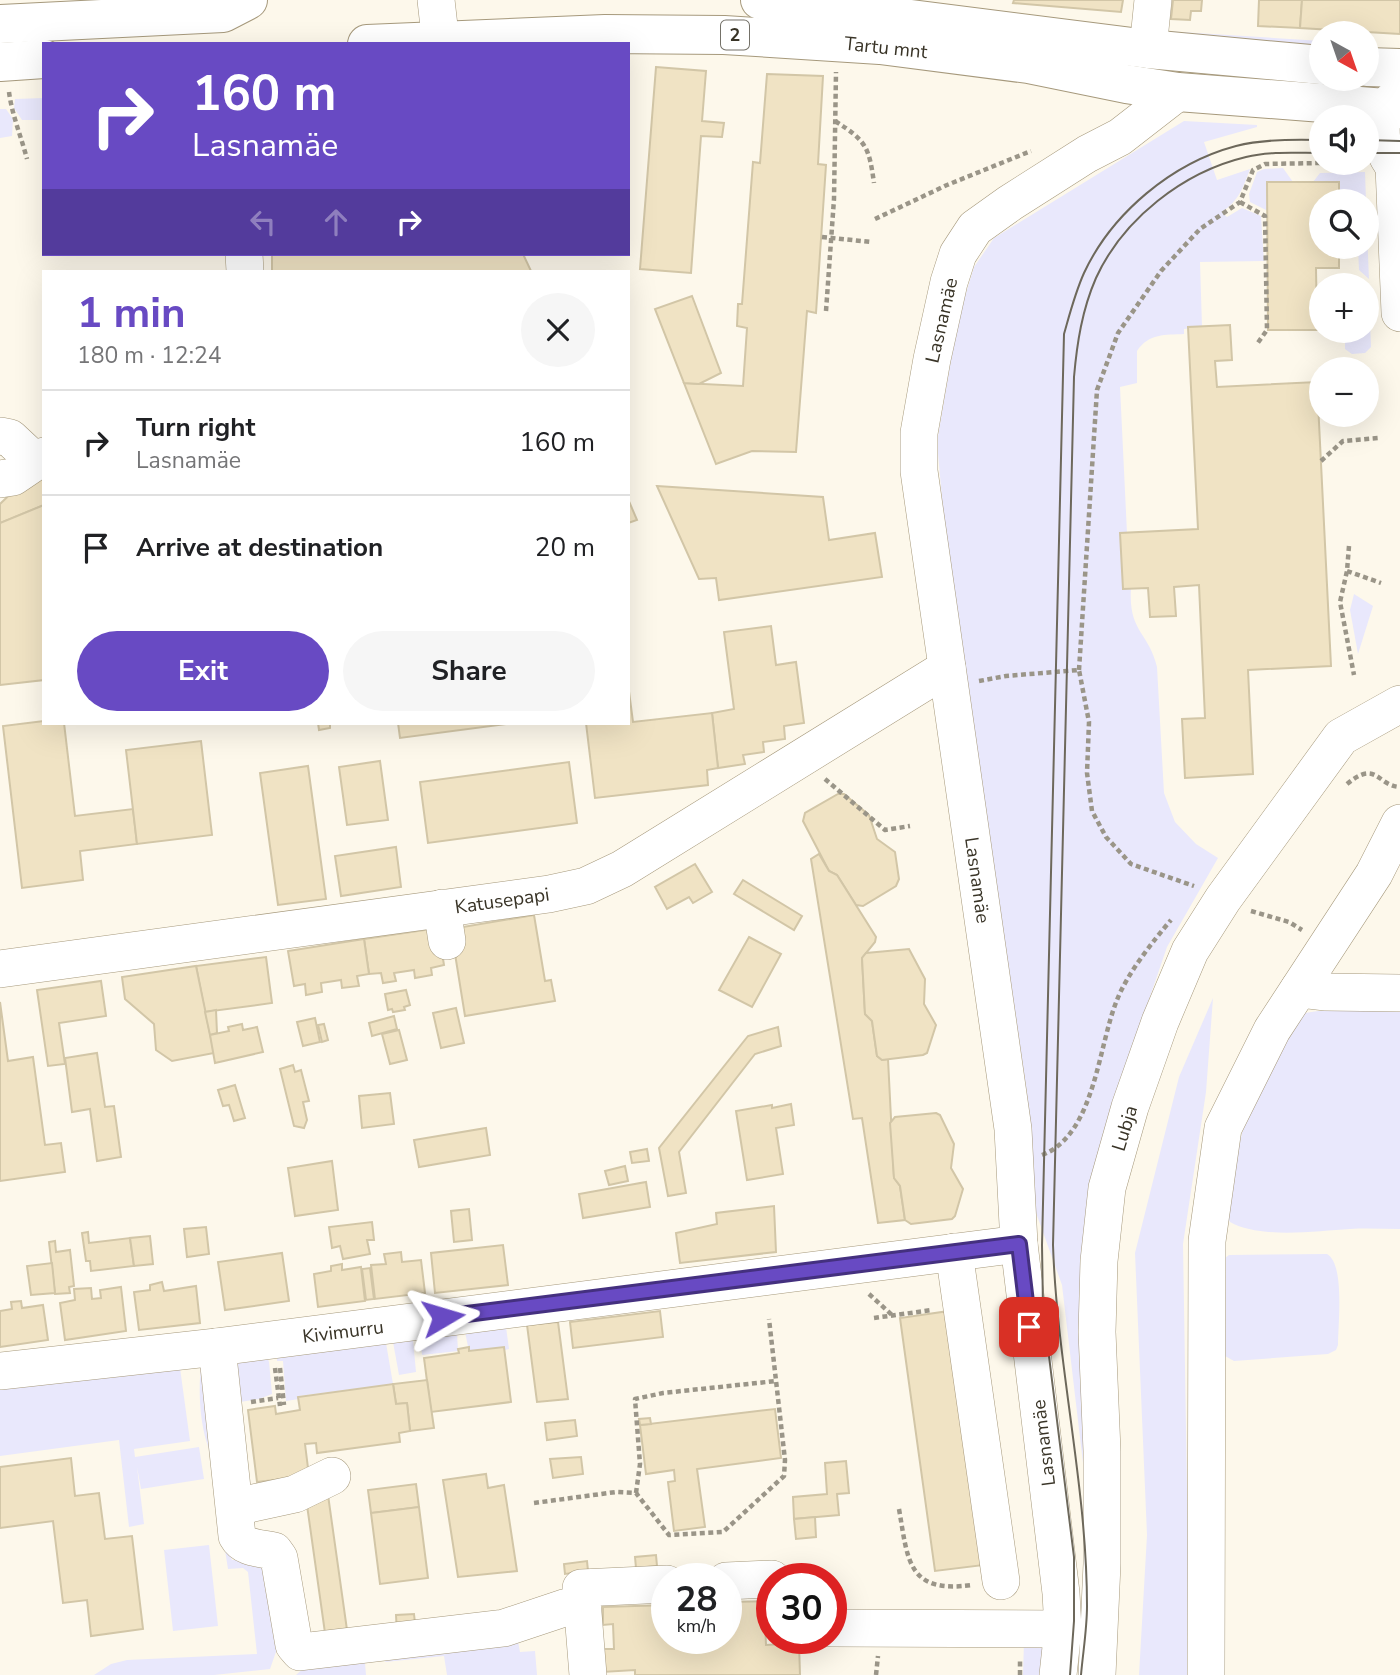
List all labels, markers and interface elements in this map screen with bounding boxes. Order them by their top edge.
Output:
road number: 2 [721,20,749,50]
north arrow [1309,21,1379,91]
map controls [1309,21,1379,427]
street label: Tartu mnt [843,31,929,65]
text: 160 m [192,60,336,127]
icon: right [77,70,168,161]
button: sound [1309,105,1379,175]
text: Lasnamäe [192,124,338,167]
button: search [1309,189,1379,259]
icon: left [244,203,282,241]
icon: ahead [317,203,355,241]
icon: right [390,203,428,241]
button: + [1309,273,1379,343]
street label: Lasnamäe [920,275,964,365]
text: 1 min [77,285,186,342]
button: close [521,293,595,367]
text: 180 m · 12:24 [77,340,222,371]
button: − [1309,357,1379,427]
text: Turn right [136,410,255,445]
icon: right [77,424,115,462]
text: 160 m [519,425,595,460]
text: Lasnamäe [136,445,241,476]
icon: arrive [77,529,115,567]
text: Arrive at destination [136,530,383,565]
text: 20 m [535,530,595,565]
button: Exit [77,631,329,711]
button: Share [343,631,595,711]
street label: Lasnamäe [958,835,996,925]
street label: Katusepapi [453,881,551,920]
street label: Lubja [1106,1102,1144,1154]
position arrow [406,1280,480,1354]
pin [999,1297,1059,1357]
icon: arrive [1010,1308,1048,1346]
street label: Kivimurru [301,1314,385,1350]
street label: Lasnamäe [1026,1398,1062,1488]
speed limit sign: 30 [756,1563,847,1654]
text: 28 [675,1576,718,1623]
text: km/h [677,1614,716,1638]

